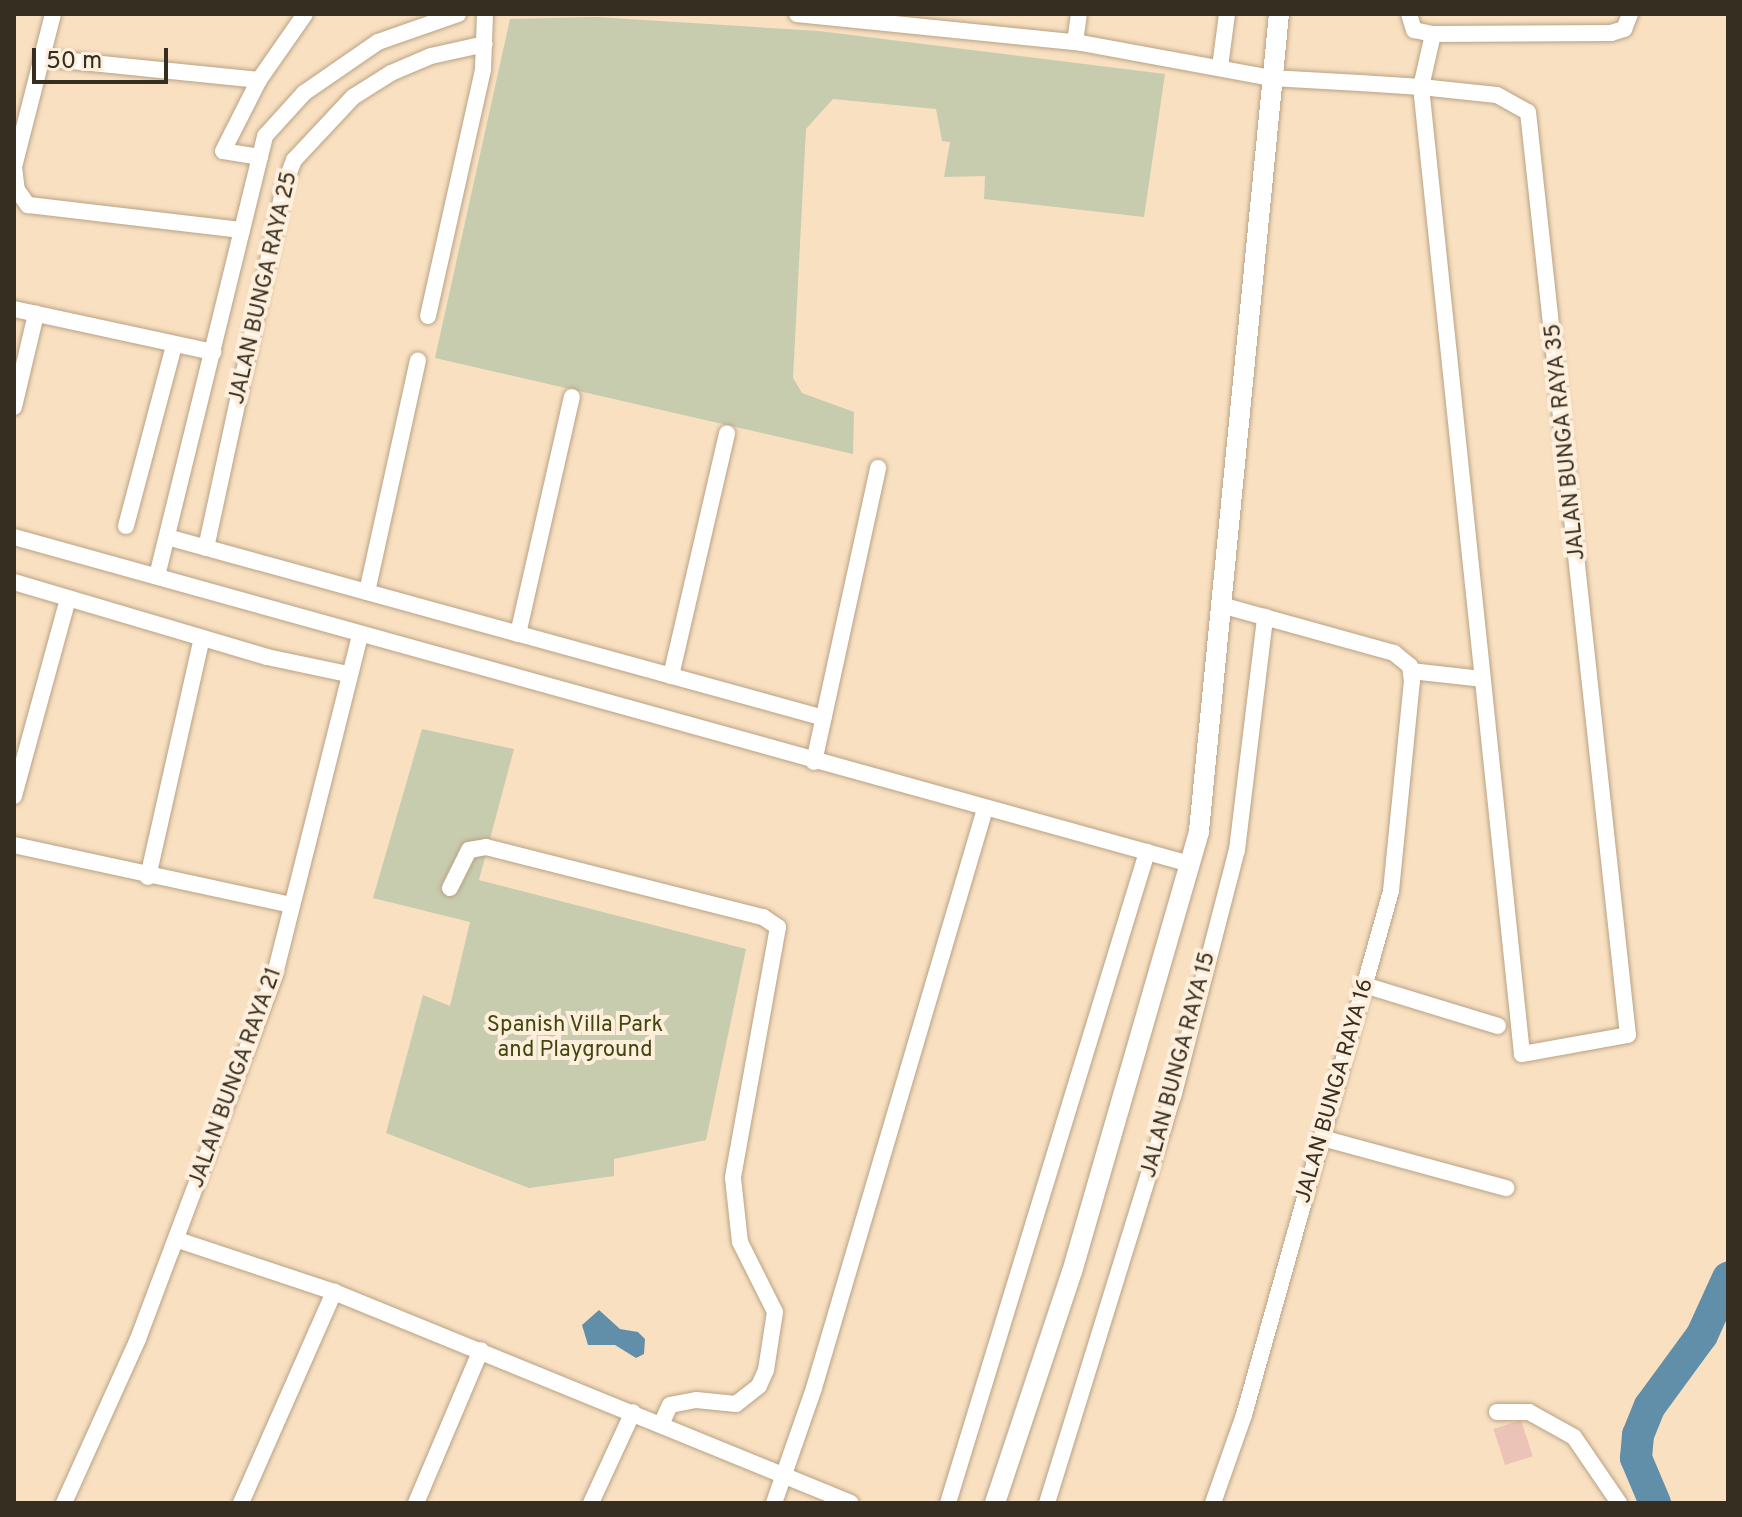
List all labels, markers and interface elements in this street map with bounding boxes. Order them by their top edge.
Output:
scale bar [36,32,172,82]
text: 50 m [46,47,102,77]
street label: JALAN BUNGA RAYA 25 [224,168,304,408]
street label: JALAN BUNGA RAYA 35 [1540,321,1592,563]
street label: JALAN BUNGA RAYA 15 [1136,948,1222,1182]
street label: JALAN BUNGA RAYA 21 [184,963,288,1193]
street label: JALAN BUNGA RAYA 16 [1290,975,1380,1207]
park label: Spanish Villa Park and Playground [486,1012,664,1064]

